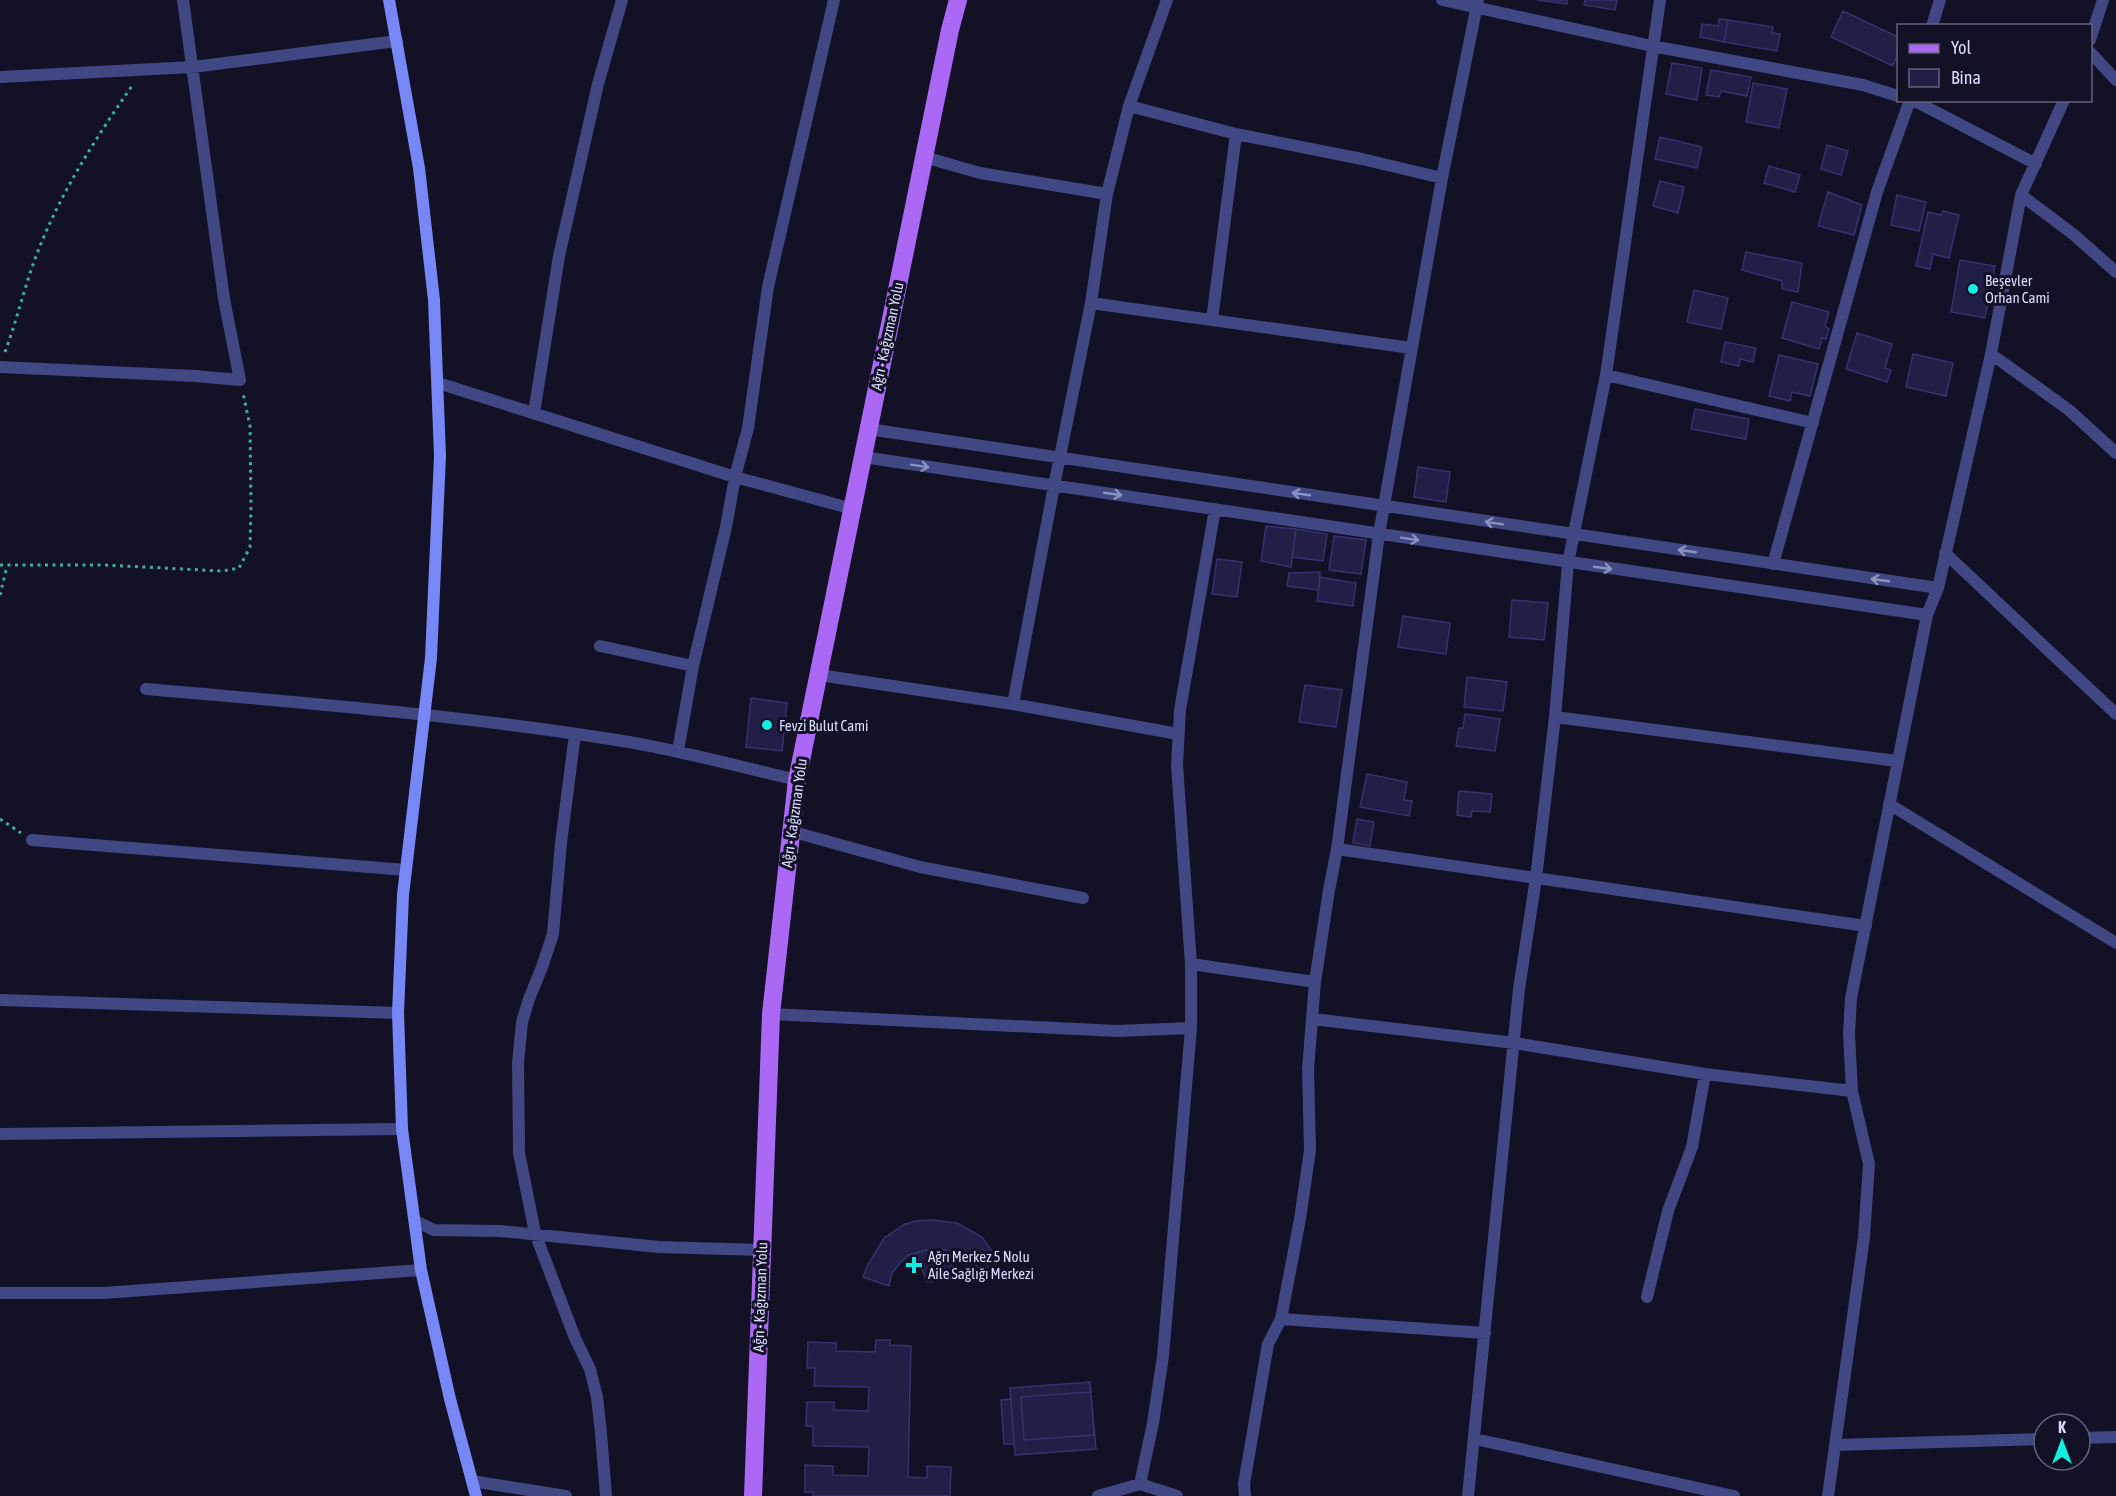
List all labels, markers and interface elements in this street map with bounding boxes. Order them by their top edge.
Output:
legend [1897,24,2092,102]
text: Yol [1951,37,1971,58]
text: Bina [1951,67,1981,88]
place label: Beşevler Orhan Cami [1985,272,2050,306]
street label: Ağrı - Kağızman Yolu [867,280,907,392]
marker: Beşevler Orhan Cami [1966,282,1980,296]
one-way arrow [910,460,930,471]
one-way arrow [1292,488,1312,499]
one-way arrow [1103,489,1123,500]
one-way arrow [1485,517,1505,528]
one-way arrow [1400,533,1419,544]
one-way arrow [1678,546,1697,557]
one-way arrow [1592,563,1612,574]
one-way arrow [1871,574,1890,585]
place label: Fevzi Bulut Cami [779,717,868,734]
marker: Fevzi Bulut Cami [760,718,774,732]
street label: Ağrı - Kağızman Yolu [778,757,810,869]
street label: Ağrı - Kağızman Yolu [750,1242,770,1352]
place label: Ağrı Merkez 5 Nolu Aile Sağlığı Merkezi [928,1248,1034,1282]
marker: Ağrı Merkez 5 Nolu Aile Sağlığı Merkezi [905,1256,923,1274]
north arrow [2032,1412,2092,1472]
text: K [2058,1418,2066,1436]

